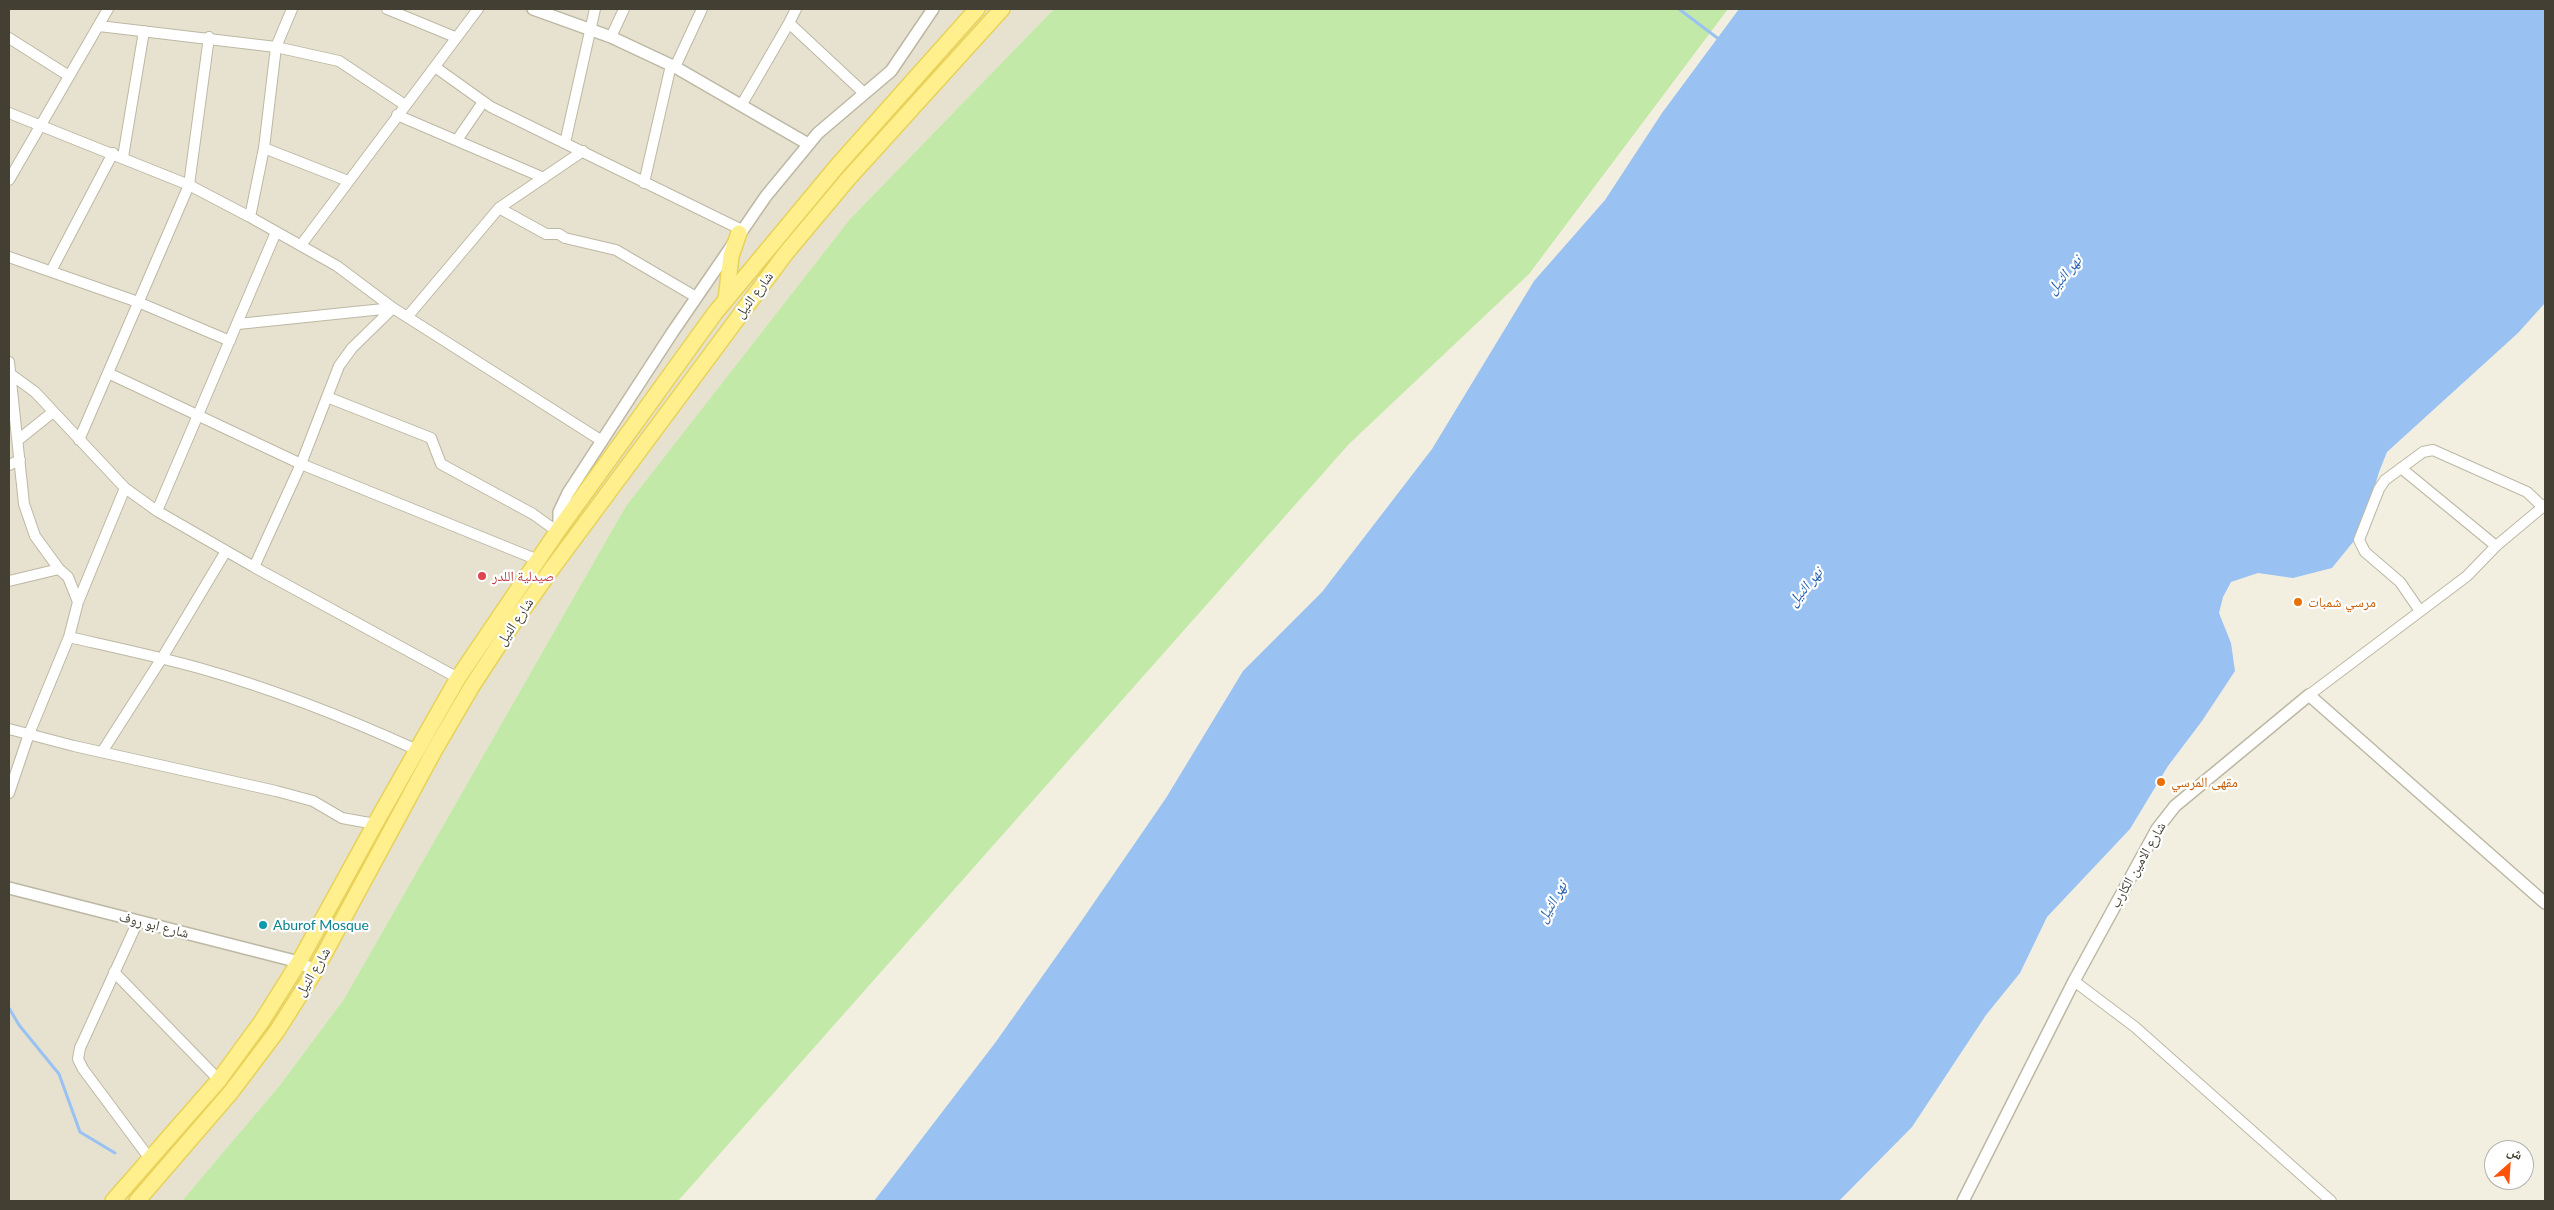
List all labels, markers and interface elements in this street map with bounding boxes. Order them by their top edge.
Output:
water label: نهر النيل [2043,252,2085,298]
street label: شارع النيل [731,268,777,322]
water label: نهر النيل [1784,564,1826,610]
place label: صيدلية اللدر [492,568,554,584]
marker: صيدلية اللدر [476,570,488,582]
place label: مرسي شمبات [2308,594,2376,610]
street label: شارع النيل [493,595,537,649]
marker: مرسي شمبات [2292,596,2304,608]
place label: مقهى المرسي [2171,774,2238,790]
marker: مقهى المرسي [2155,776,2167,788]
street label: شارع الامين الكارب [2107,819,2169,911]
water label: نهر النيل [1533,878,1571,926]
street label: شارع ابو روف [117,908,191,942]
place label: Aburof Mosque [273,917,369,933]
marker: Aburof Mosque [257,919,269,931]
street label: شارع النيل [292,945,334,999]
north arrow [2484,1140,2534,1190]
text: ش [2505,1141,2526,1163]

